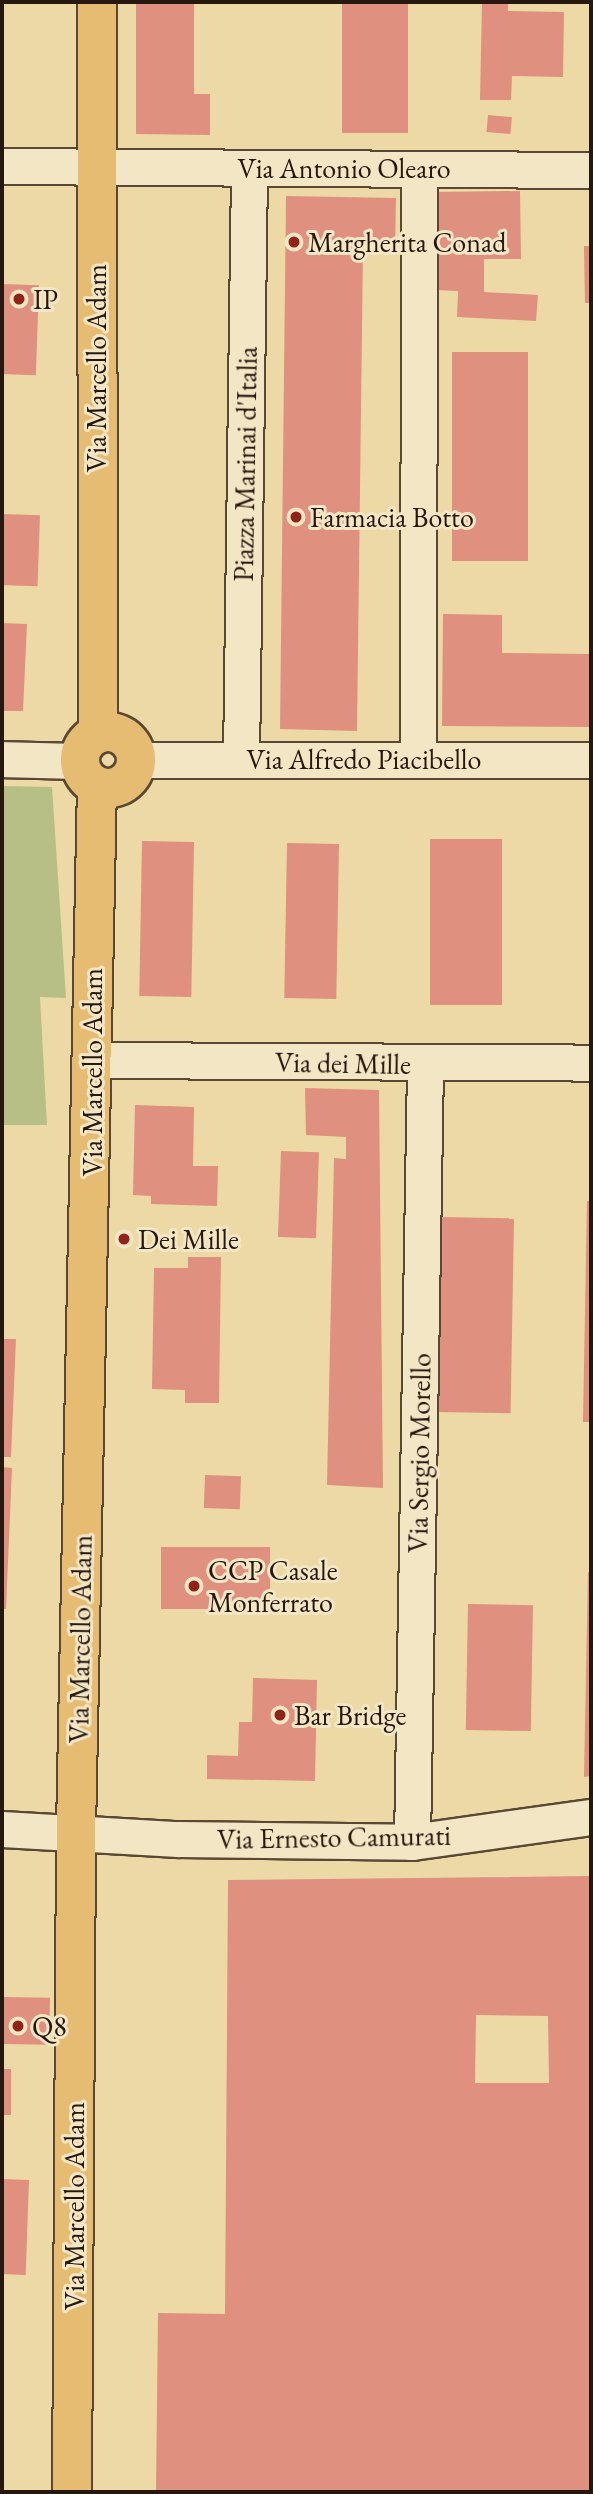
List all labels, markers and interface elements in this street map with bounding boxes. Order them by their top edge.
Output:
street label: Via Antonio Olearo [237,151,451,185]
place label: Margherita Conad [308,225,506,259]
marker: Margherita Conad [286,234,302,250]
street label: Via Marcello Adam [79,264,113,472]
place label: IP [33,282,58,316]
marker: IP [11,291,27,307]
street label: Piazza Marinai d'Italia [226,346,264,582]
place label: Farmacia Botto [310,500,474,534]
marker: Farmacia Botto [288,509,304,525]
street label: Via Alfredo Piacibello [247,742,481,776]
street label: Via Marcello Adam [75,968,109,1176]
street label: Via dei Mille [275,1045,411,1081]
place label: Dei Mille [138,1222,239,1256]
marker: Dei Mille [116,1231,132,1247]
street label: Via Sergio Morello [400,1353,438,1553]
street label: Via Marcello Adam [61,1535,99,1743]
place label: CCP Casale Monferrato [208,1553,338,1619]
marker: CCP Casale Monferrato [186,1578,202,1594]
place label: Bar Bridge [294,1698,406,1732]
marker: Bar Bridge [272,1707,288,1723]
street label: Via Ernesto Camurati [217,1818,451,1856]
place label: Q8 [32,2009,67,2043]
marker: Q8 [10,2018,26,2034]
street label: Via Marcello Adam [57,2102,91,2310]

